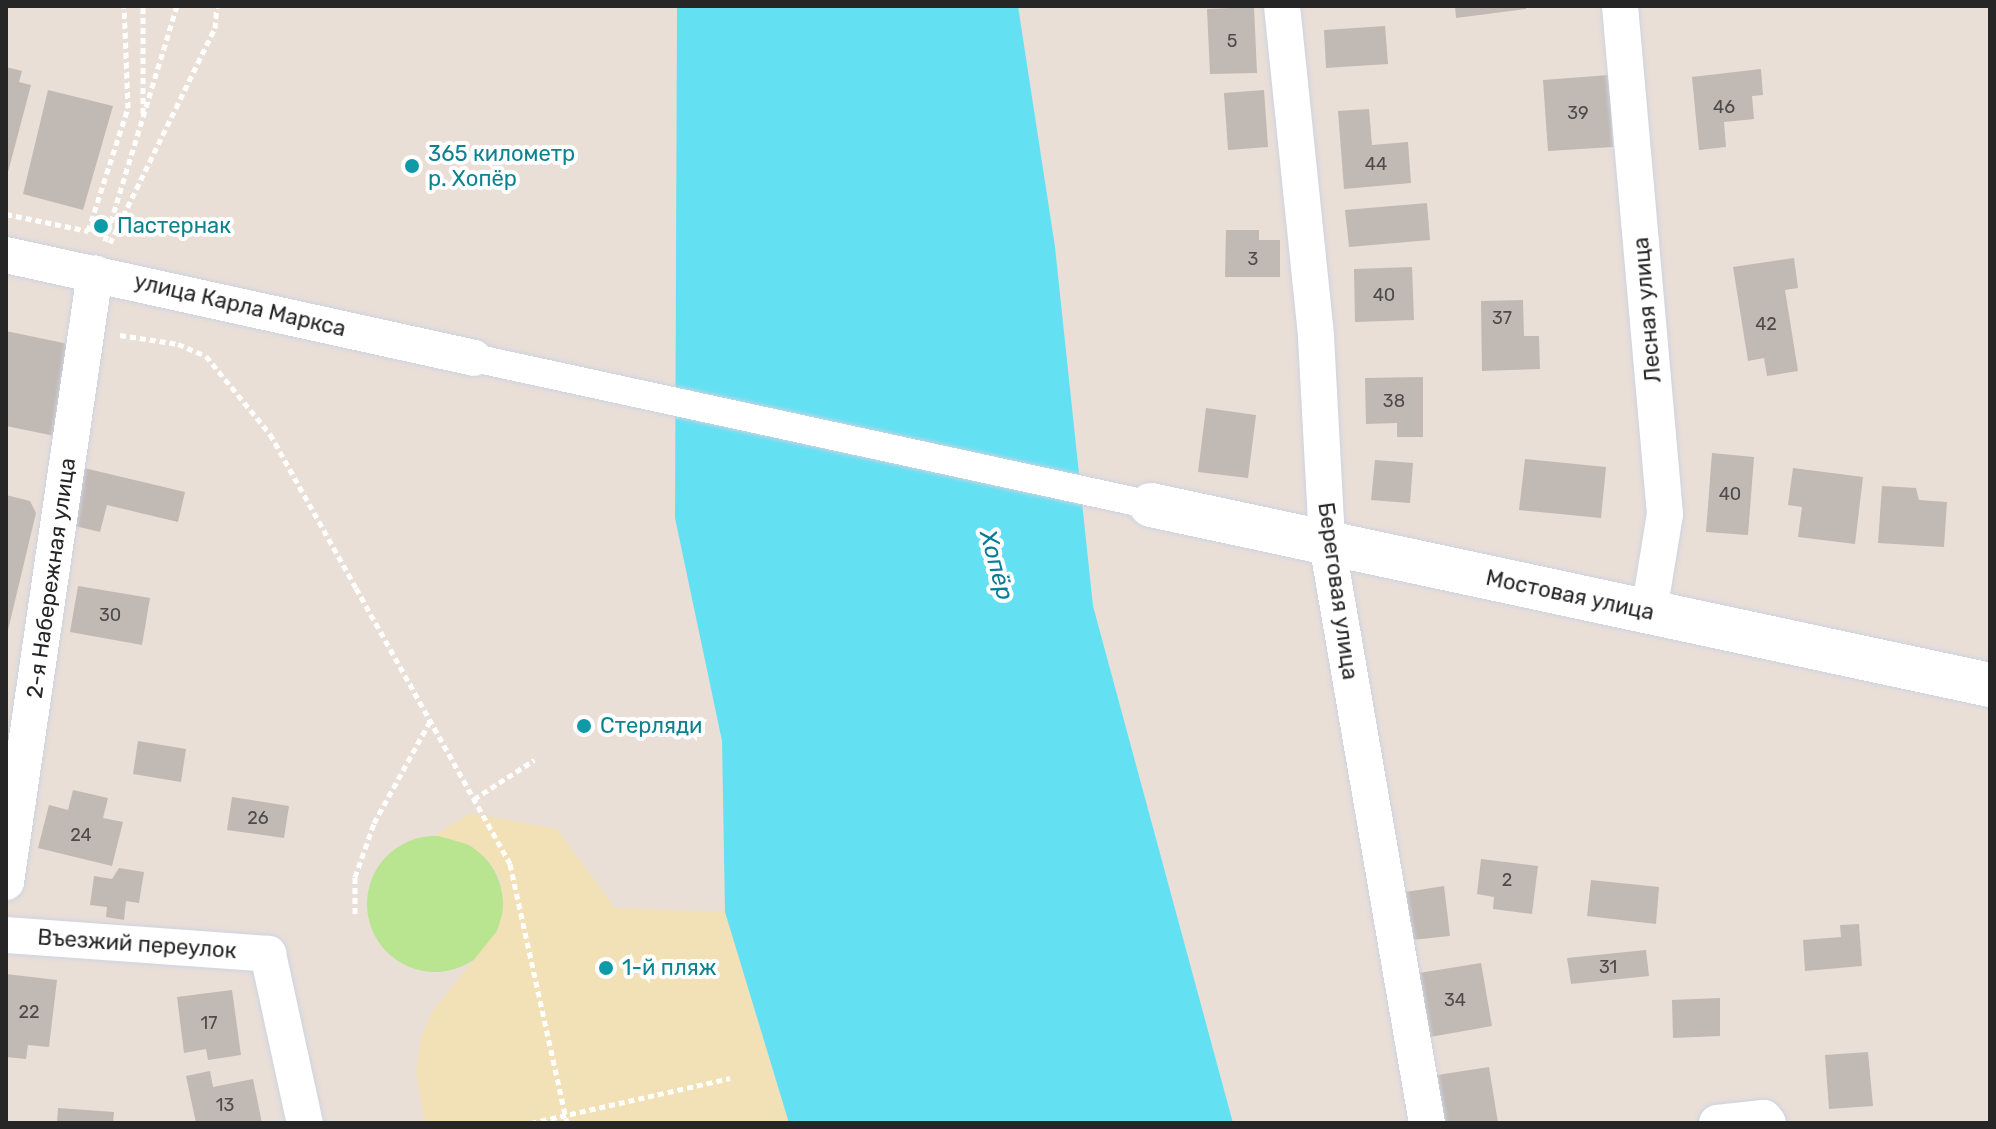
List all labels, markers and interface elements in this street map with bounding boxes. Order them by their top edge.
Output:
house number: 5 [1227,30,1237,52]
house number: 46 [1713,96,1735,118]
house number: 39 [1567,102,1589,124]
place label: 365 километр р. Хопёр [428,140,575,192]
house number: 44 [1365,153,1387,175]
marker: 365 километр р. Хопёр [403,157,421,175]
place label: Пастернак [117,213,231,239]
marker: Пастернак [92,217,110,235]
street label: Лесная улица [1627,236,1667,384]
house number: 3 [1248,248,1258,270]
street label: улица Карла Маркса [132,268,348,342]
house number: 40 [1373,284,1395,306]
house number: 37 [1492,307,1512,329]
house number: 42 [1755,313,1777,335]
house number: 38 [1383,390,1405,412]
street label: 2-я Набережная улица [21,456,81,700]
house number: 40 [1719,483,1741,505]
street label: Береговая улица [1312,501,1364,681]
water label: Хопёр [973,527,1019,603]
street label: Мостовая улица [1483,564,1657,626]
house number: 30 [99,604,121,626]
place label: Стерляди [600,713,703,739]
marker: Стерляди [575,717,593,735]
house number: 26 [247,807,269,829]
house number: 24 [70,824,92,846]
house number: 2 [1502,869,1512,891]
street label: Въезжий переулок [37,924,237,964]
place label: 1-й пляж [622,955,716,981]
house number: 31 [1599,956,1617,978]
marker: 1-й пляж [597,959,615,977]
house number: 34 [1444,989,1466,1011]
house number: 22 [18,1001,40,1023]
house number: 17 [201,1012,217,1034]
house number: 13 [216,1094,234,1116]

